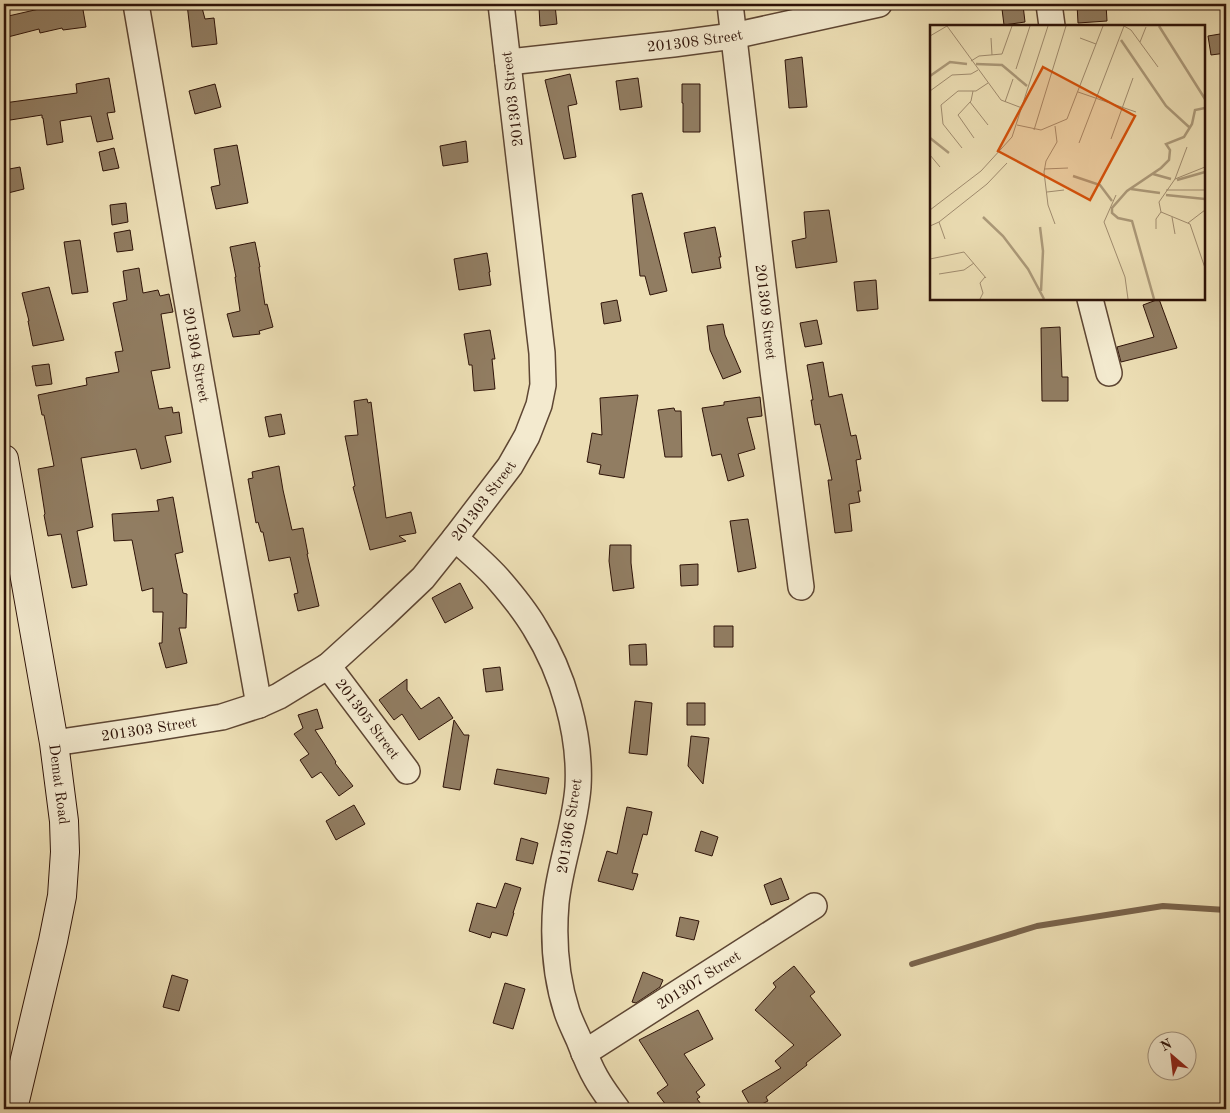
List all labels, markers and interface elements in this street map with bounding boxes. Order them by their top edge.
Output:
inset map [930,25,1205,300]
street label: 201308 Street [646,28,744,56]
street label: 201303 Street [500,50,527,147]
street label: 201309 Street [752,263,778,361]
street label: 201304 Street [179,306,211,404]
street label: 201303 Street [450,459,520,544]
street label: 201305 Street [332,677,401,763]
street label: 201303 Street [100,715,198,745]
street label: Demat Road [45,743,70,826]
street label: 201306 Street [556,778,585,875]
street label: 201307 Street [655,949,744,1013]
north arrow [1148,1030,1198,1080]
text: N [1158,1037,1175,1054]

